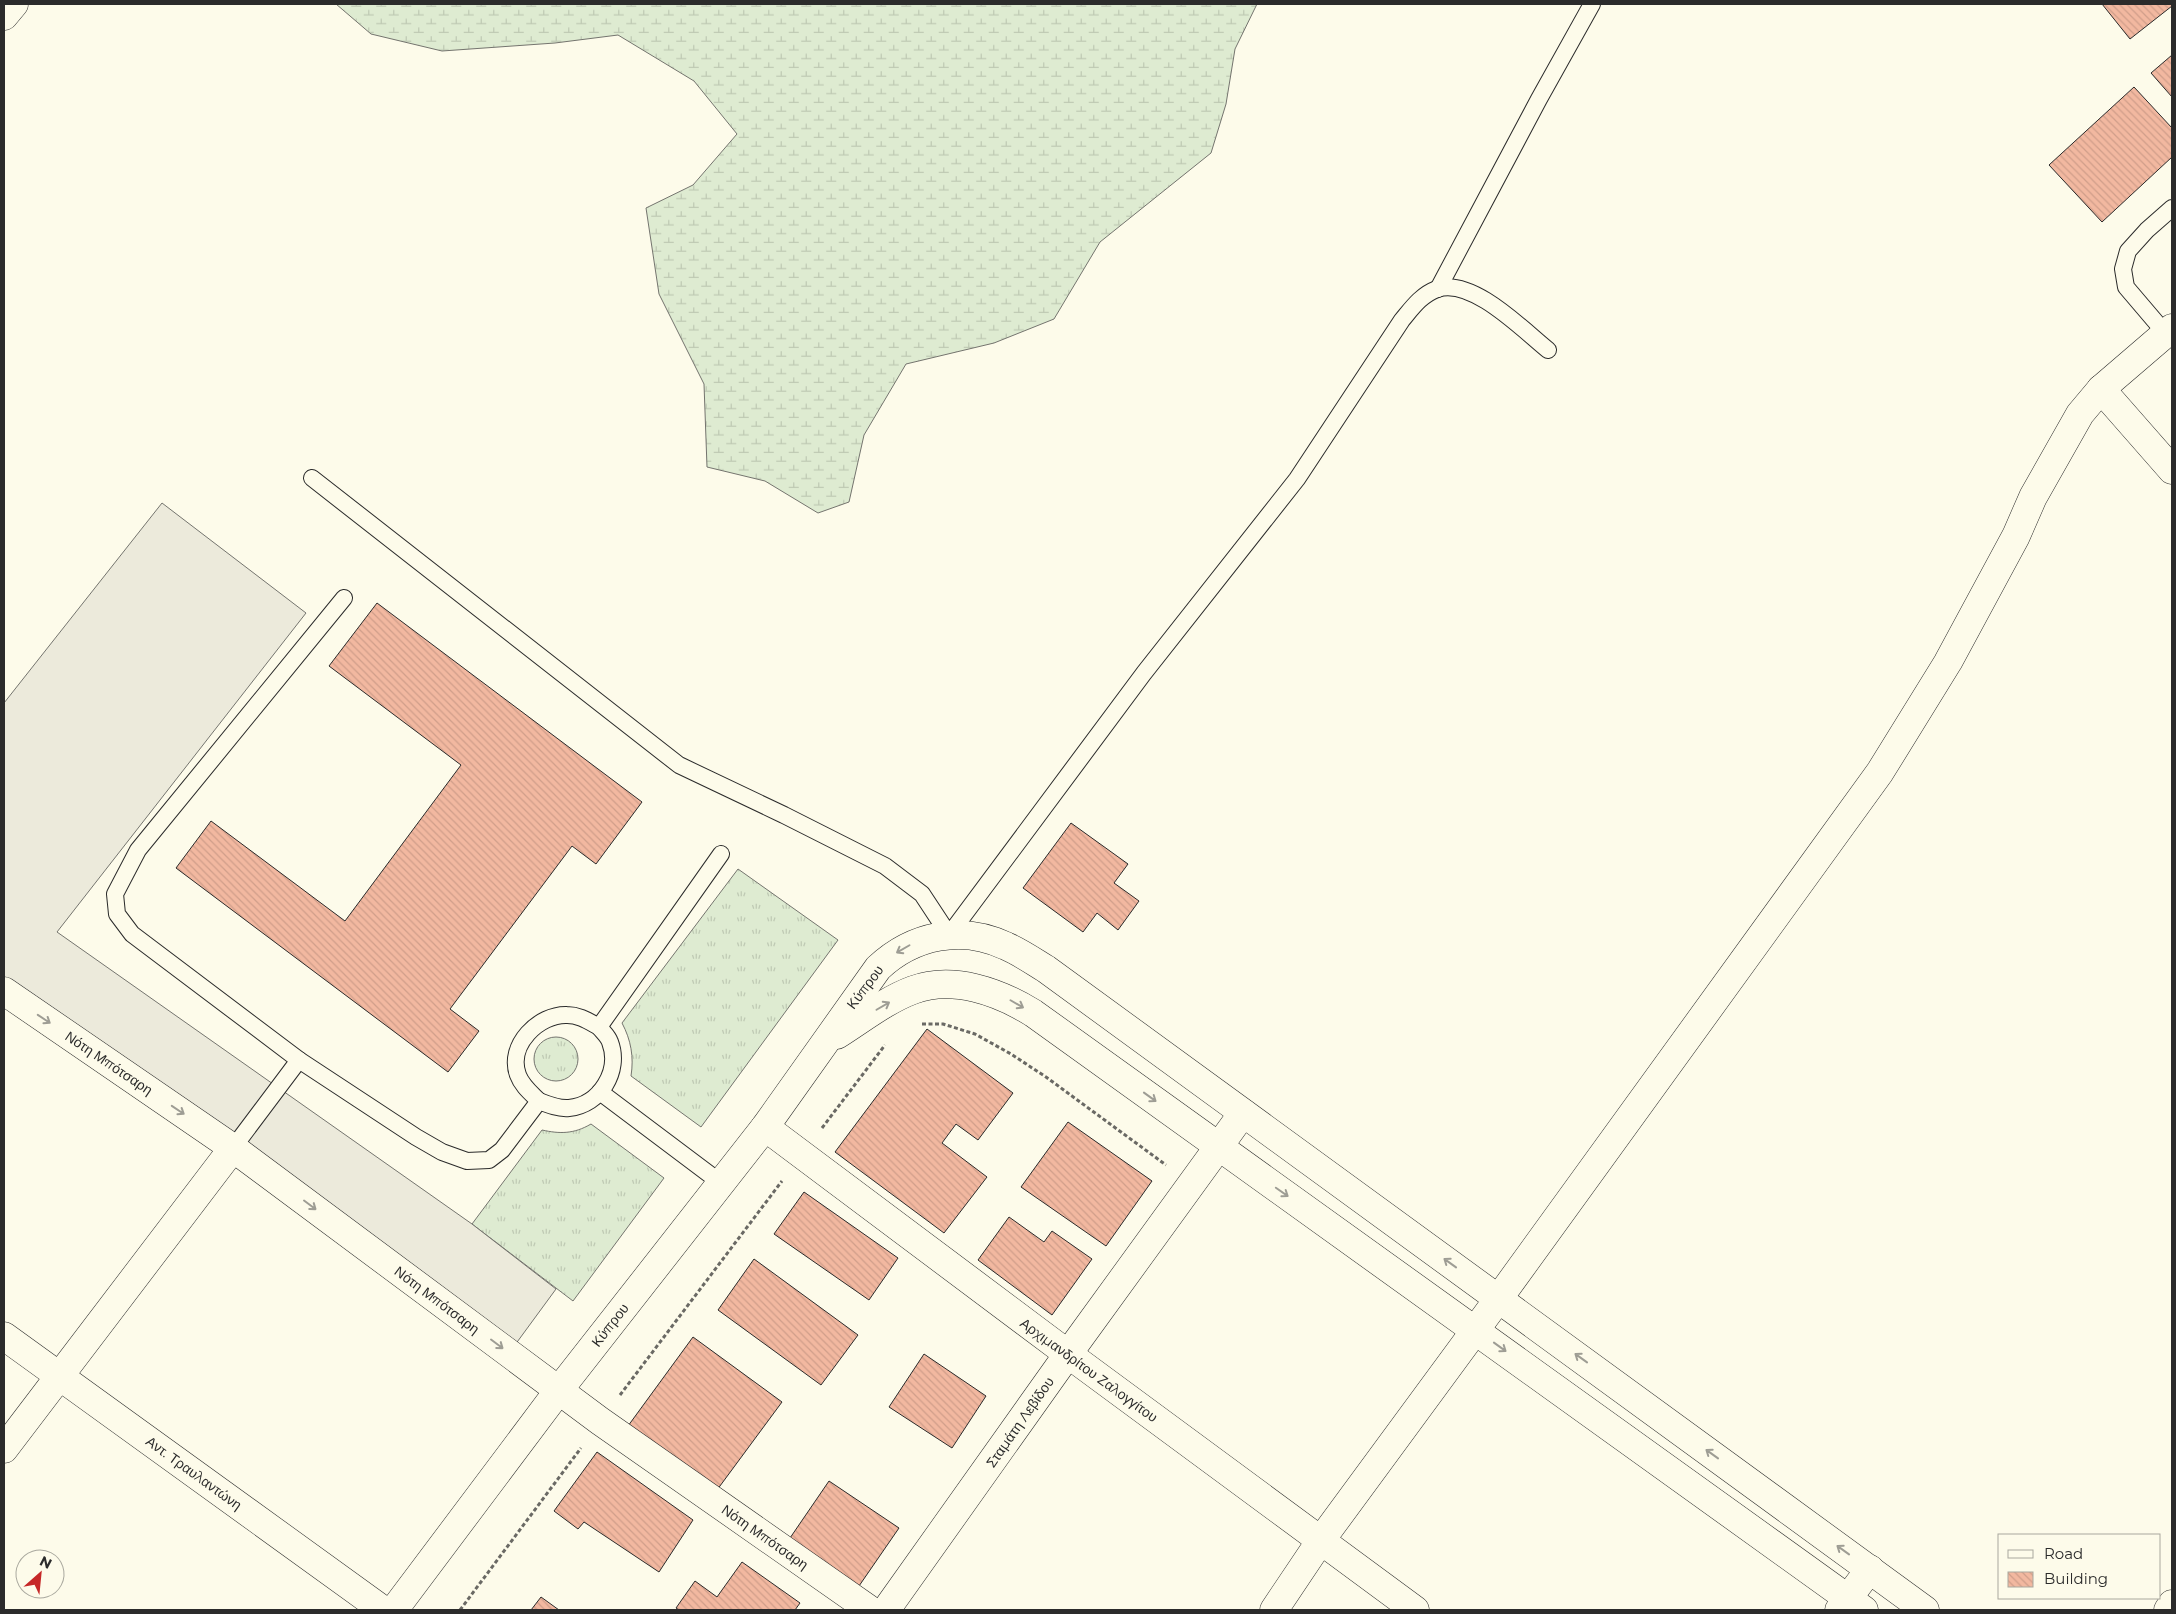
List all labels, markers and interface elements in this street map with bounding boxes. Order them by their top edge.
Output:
one-way arrow [896,945,910,955]
street label: Κύπρου [843,961,887,1013]
one-way arrow [1010,999,1024,1009]
one-way arrow [876,1000,890,1010]
one-way arrow [37,1014,51,1024]
street label: Νότη Μπότσαρη [62,1027,156,1099]
one-way arrow [1143,1092,1157,1102]
one-way arrow [171,1105,185,1115]
one-way arrow [1275,1187,1289,1197]
one-way arrow [303,1200,317,1210]
one-way arrow [1443,1258,1457,1268]
street label: Νότη Μπότσαρη [391,1262,483,1338]
street label: Κύπρου [587,1300,633,1350]
street label: Αρχιμανδρίτου Ζαλογγίτου [1017,1314,1161,1426]
one-way arrow [490,1339,504,1349]
one-way arrow [1493,1342,1507,1352]
one-way arrow [1575,1353,1588,1364]
street label: Σταμάτη Λεβίδου [982,1373,1058,1471]
street label: Αντ. Τραυλαντώνη [142,1432,246,1514]
one-way arrow [1705,1449,1719,1459]
street label: Νότη Μπότσαρη [718,1500,812,1574]
legend [1998,1534,2161,1599]
text: Road [2044,1544,2083,1563]
one-way arrow [1836,1545,1850,1555]
north arrow [15,1549,65,1599]
text: N [37,1552,55,1573]
text: Building [2044,1569,2108,1588]

